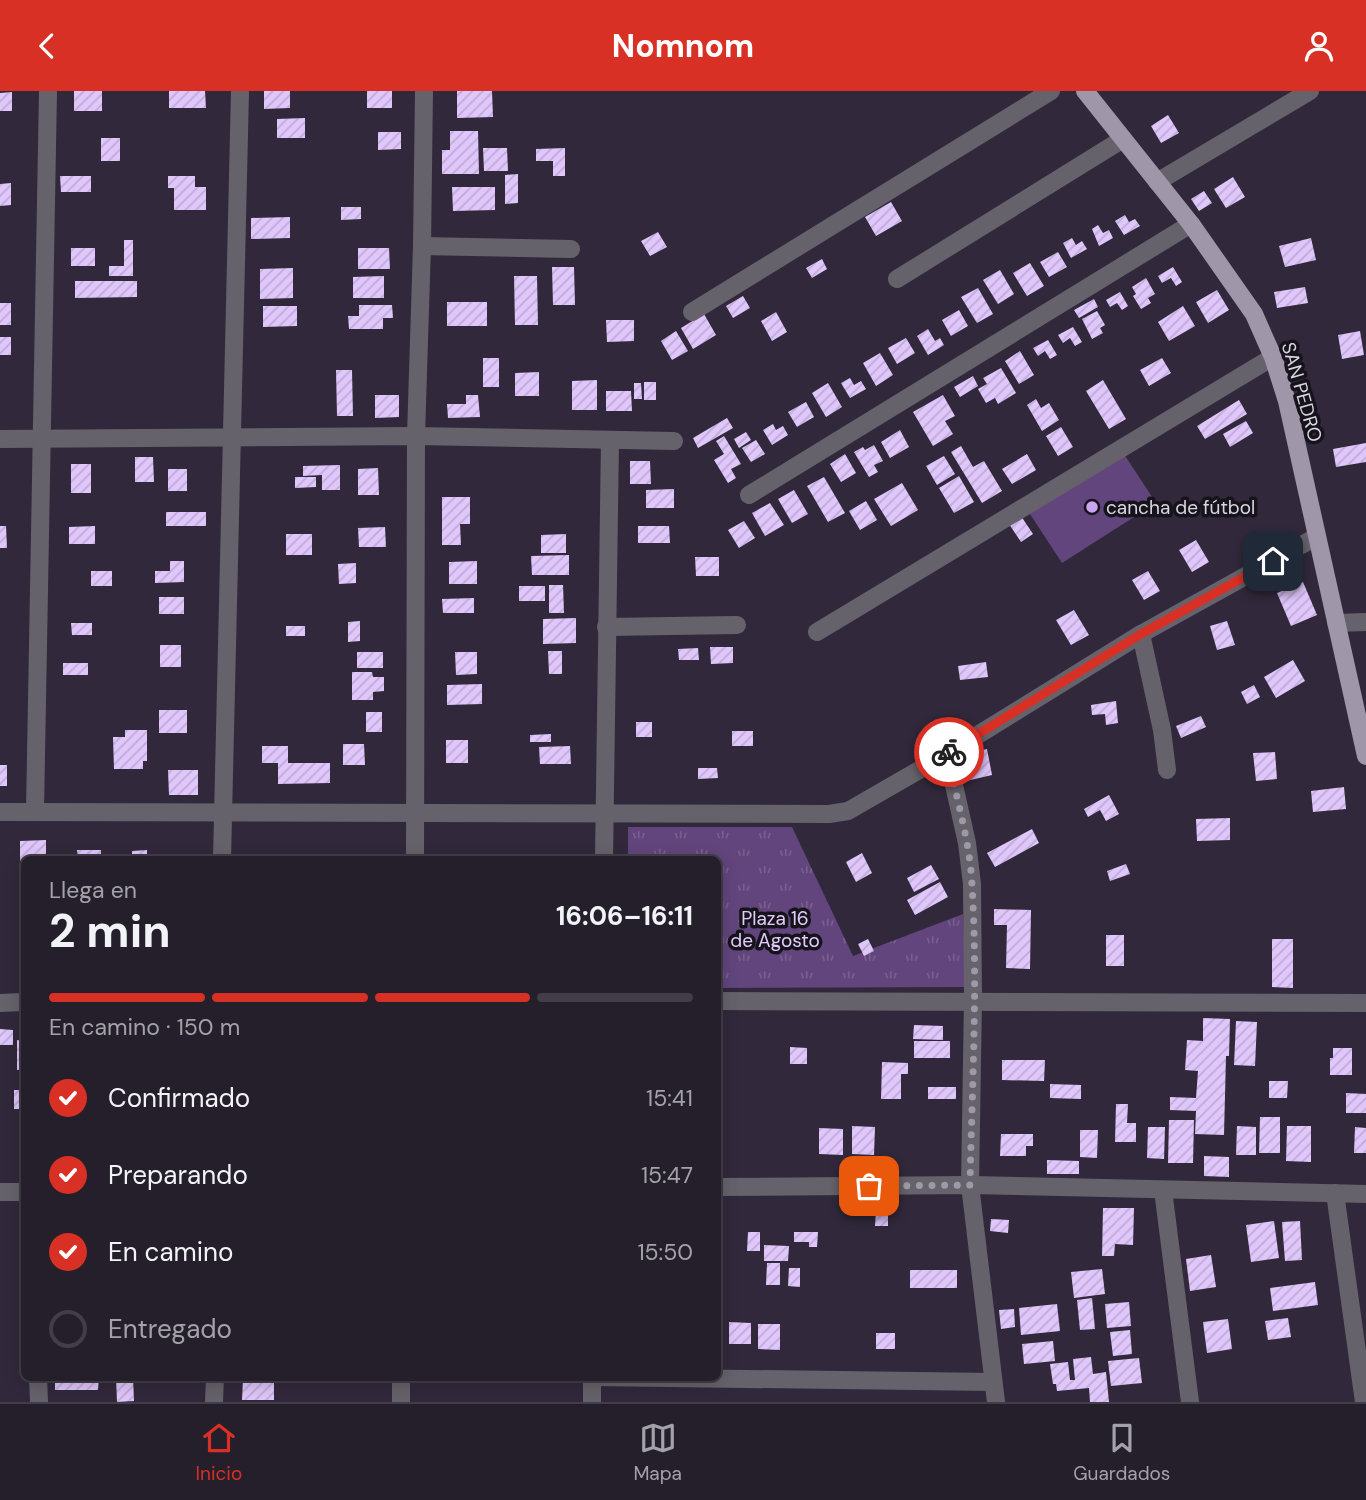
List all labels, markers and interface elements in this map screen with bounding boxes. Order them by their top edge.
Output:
text: Nomnom [612,25,754,67]
icon: back [28,27,66,65]
icon: person [1300,27,1338,65]
street label: SAN PEDRO [1276,339,1328,445]
place label: cancha de fútbol [1106,495,1255,520]
marker: cancha de fútbol [1084,499,1100,515]
pin [1243,531,1303,591]
icon: home [1254,542,1292,580]
courier [914,717,984,787]
icon: bike [930,733,968,771]
text: Llega en [49,875,137,905]
text: 16:06–16:11 [556,899,693,933]
text: 2 min [49,901,171,961]
park label: Plaza 16 de Agosto [730,906,820,953]
text: En camino · 150 m [49,1012,240,1042]
icon: check [49,1079,87,1117]
text: Confirmado [108,1081,250,1115]
text: 15:41 [646,1083,693,1113]
icon: check [49,1156,87,1194]
pin [839,1156,899,1216]
text: Preparando [108,1158,248,1192]
text: 15:47 [641,1160,693,1190]
icon: bag [850,1167,888,1205]
icon: check [49,1233,87,1271]
text: En camino [108,1235,233,1269]
text: 15:50 [637,1237,693,1267]
text: Entregado [108,1312,232,1346]
tab: Inicio [196,1419,242,1486]
tab: Mapa [633,1419,682,1486]
tab: Guardados [1073,1419,1170,1486]

